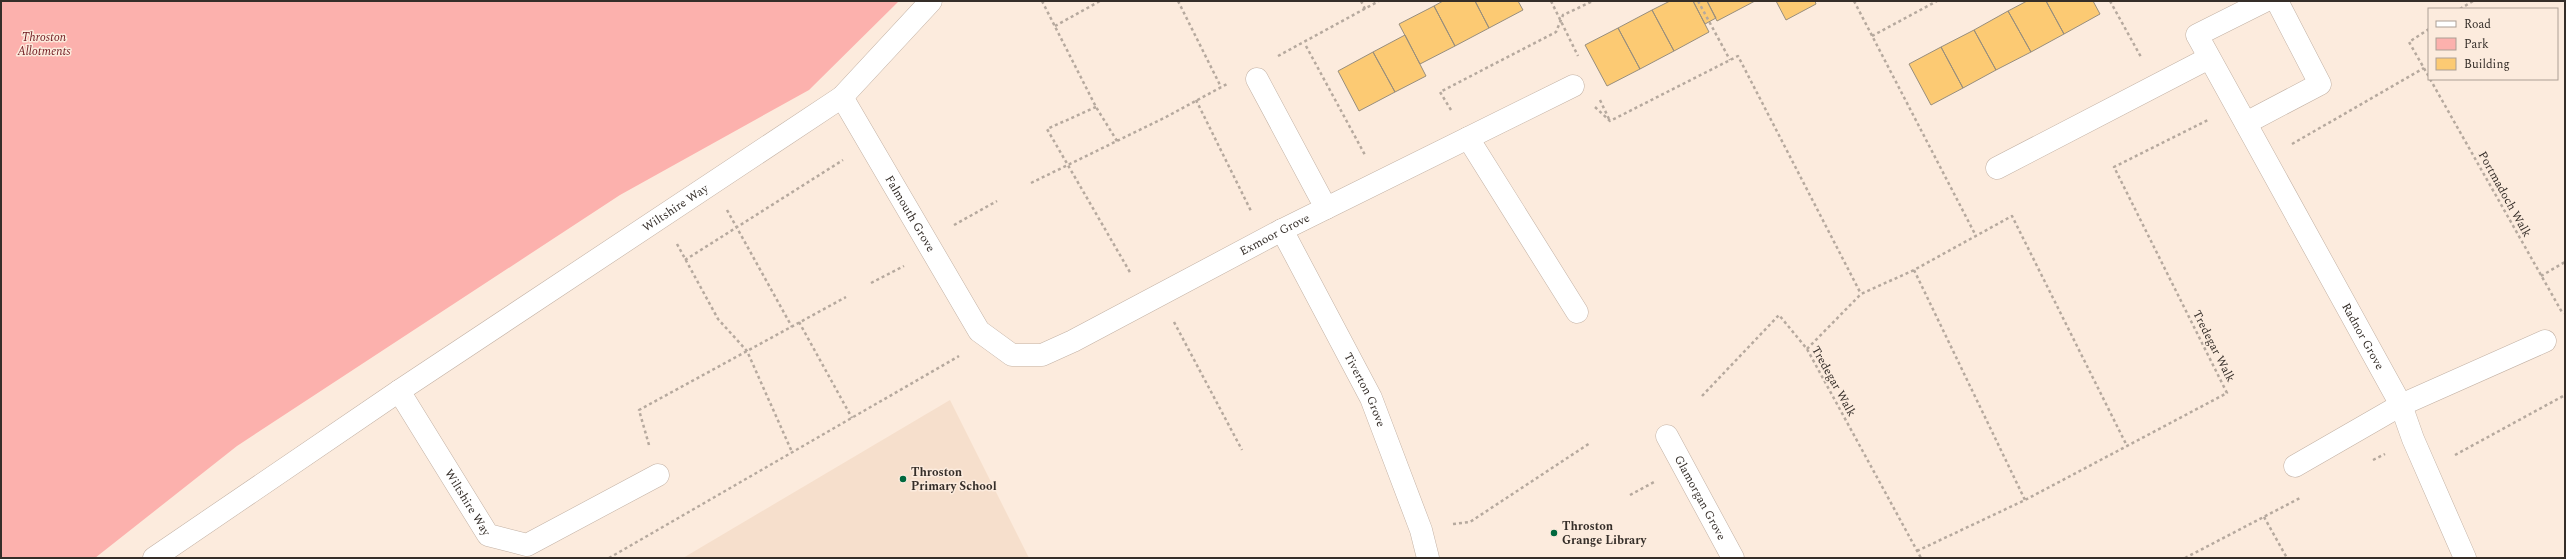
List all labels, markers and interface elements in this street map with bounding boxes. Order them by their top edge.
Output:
legend [2428,8,2558,80]
text: Road [2464,15,2491,34]
park label: Throston Allotments [16,28,71,61]
text: Park [2464,35,2489,54]
text: Building [2464,55,2510,74]
street label: Portmadoch Walk [2473,148,2536,241]
street label: Falmouth Grove [880,172,940,256]
street label: Wiltshire Way [639,179,713,237]
street label: Exmoor Grove [1236,209,1313,261]
street label: Radnor Grove [2336,299,2389,374]
street label: Tredegar Walk [2187,307,2240,386]
street label: Tredegar Walk [1806,342,1861,420]
street label: Tiverton Grove [1338,349,1390,430]
street label: Glamorgan Grove [1669,452,1731,544]
place label: Throston Primary School [911,463,997,496]
street label: Wiltshire Way [439,465,496,541]
marker: Throston Primary School [898,474,908,484]
place label: Throston Grange Library [1562,517,1648,550]
marker: Throston Grange Library [1549,528,1559,538]

